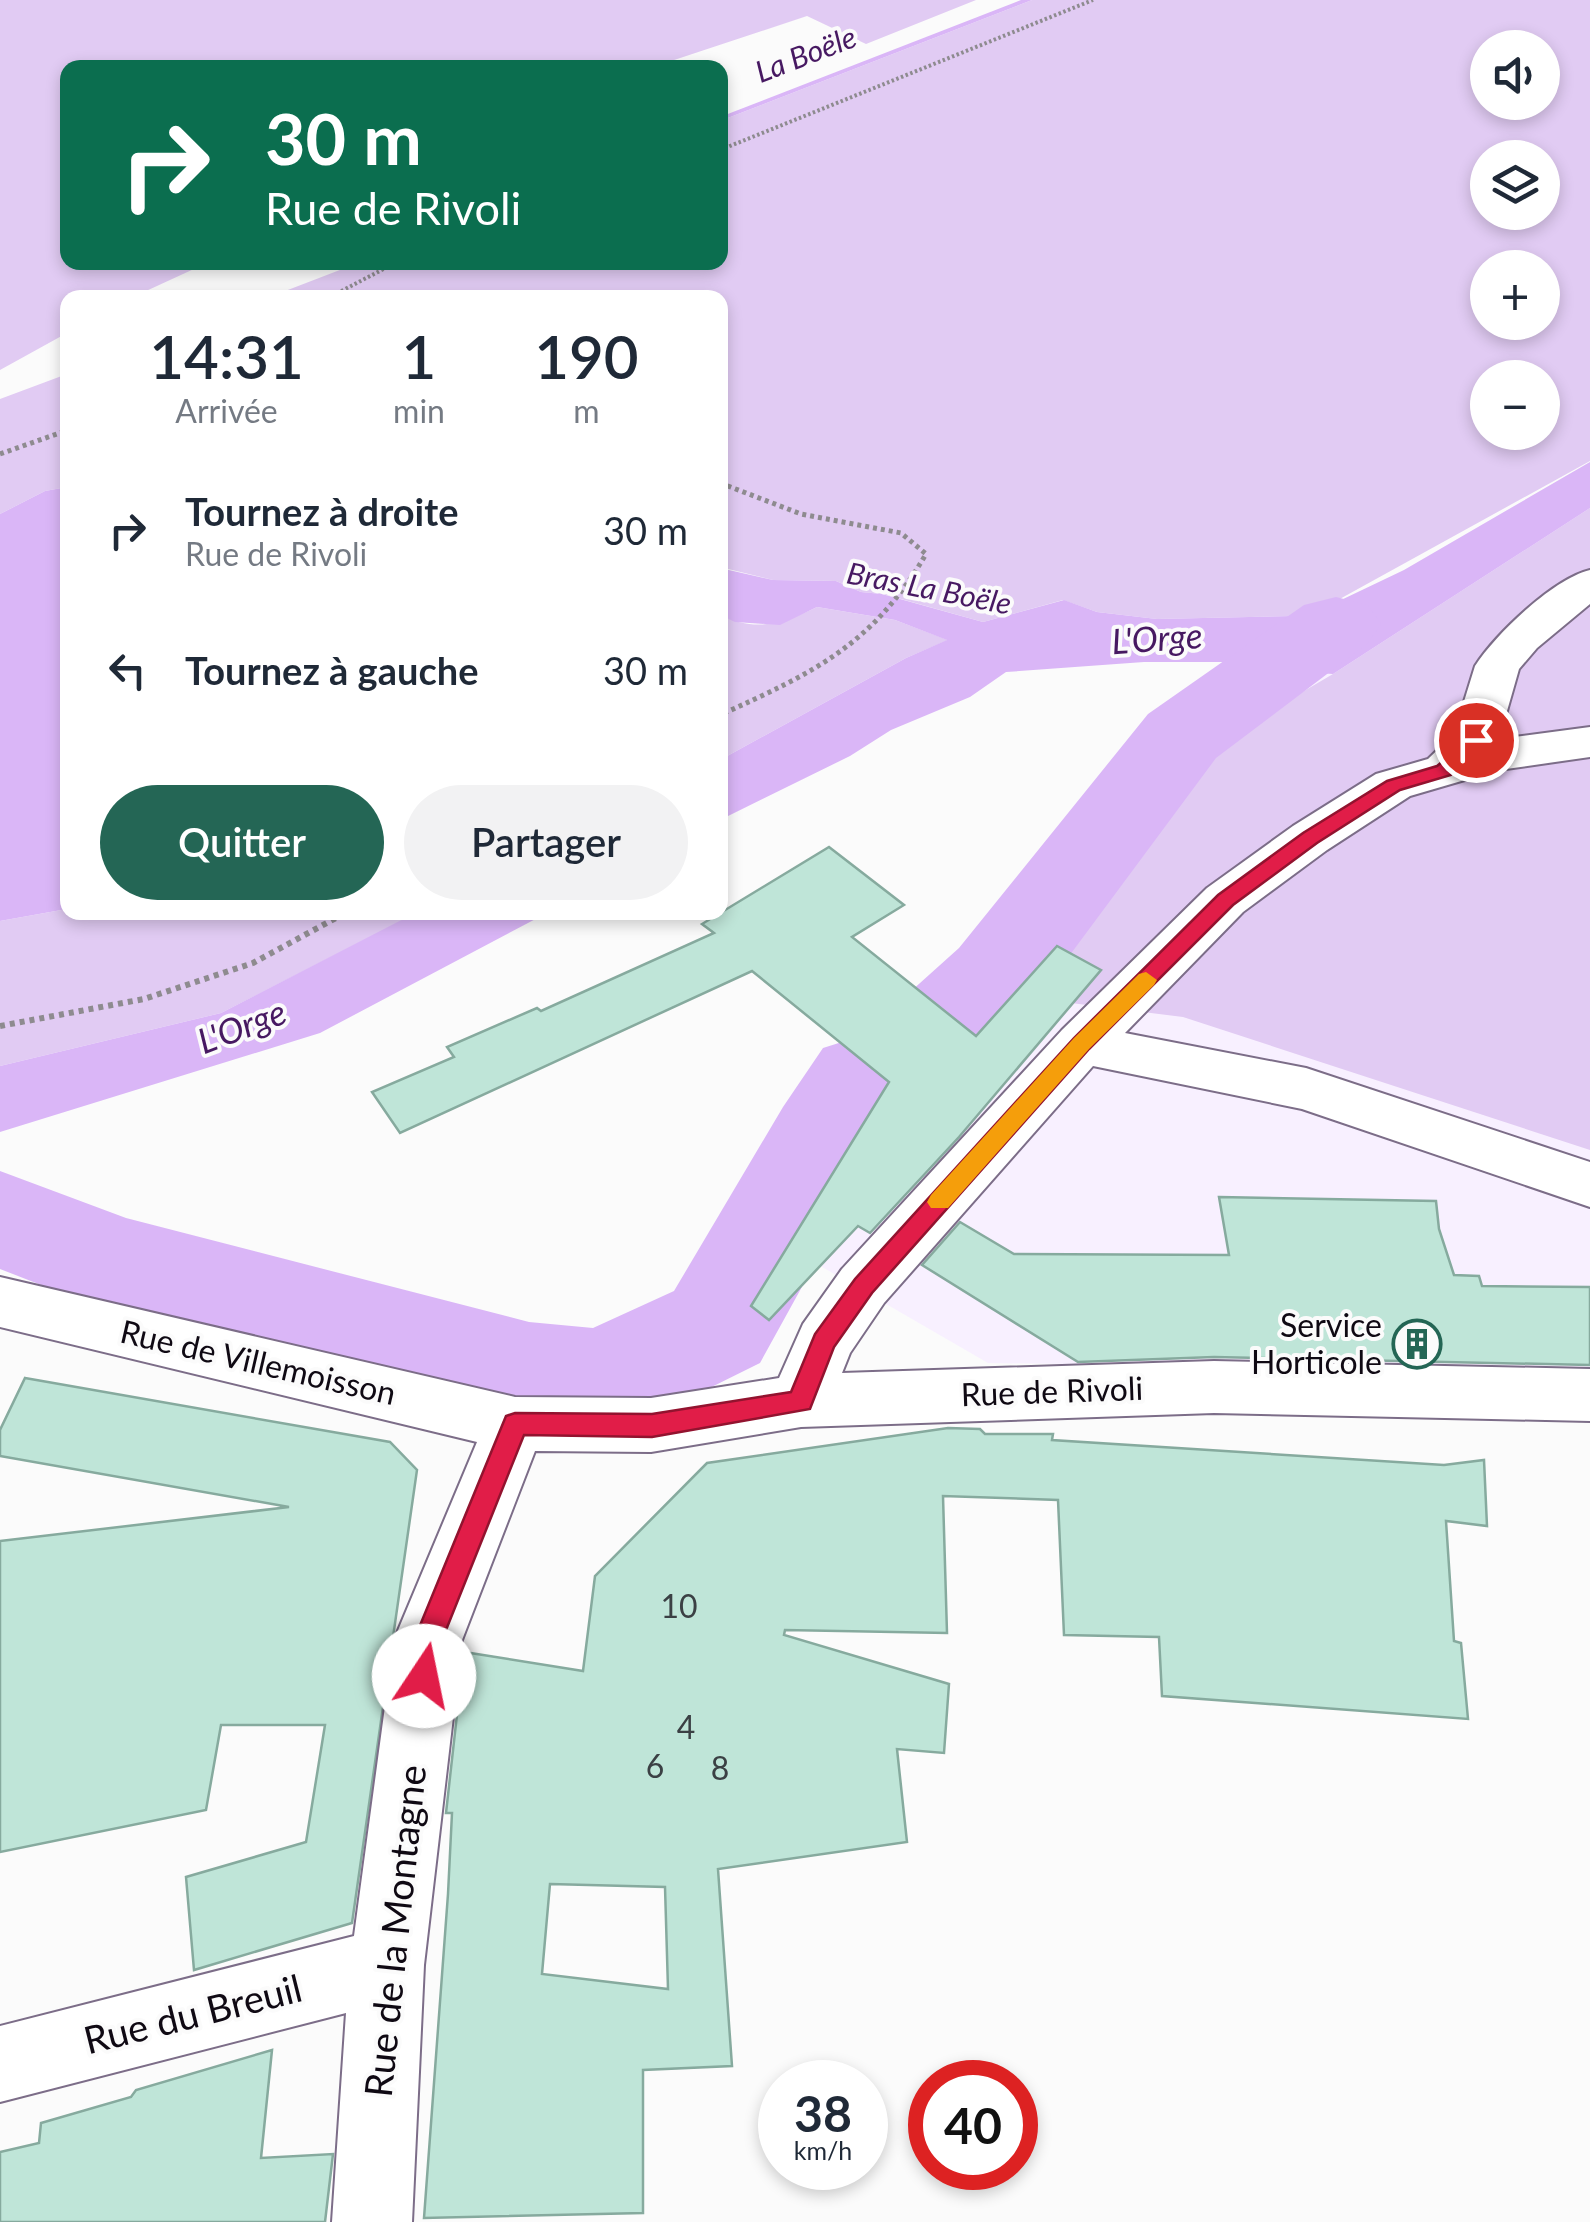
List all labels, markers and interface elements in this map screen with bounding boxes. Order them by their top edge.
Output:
water label: La Boële [750,18,861,89]
map controls [1470,30,1560,450]
button: sound [1470,30,1560,120]
text: 30 m [265,96,422,180]
icon: right [100,100,230,230]
button: layers [1470,140,1560,230]
text: Rue de Rivoli [265,181,521,235]
button: + [1470,250,1560,340]
text: 14:31 [149,320,304,392]
text: 1 [402,320,436,392]
text: 190 [534,320,639,392]
button: − [1470,360,1560,450]
text: Arrivée [175,391,278,430]
text: min [393,391,445,430]
text: m [573,391,600,430]
text: Tournez à droite [185,488,459,534]
icon: right [100,503,155,558]
text: 30 m [603,507,688,553]
text: Rue de Rivoli [185,534,367,573]
water label: Bras La Boële [844,553,1015,621]
water label: L'Orge [1110,613,1204,661]
icon: left [100,643,155,698]
text: Tournez à gauche [185,647,478,693]
text: 30 m [603,647,688,693]
pin [1434,698,1519,783]
icon: arrive [1449,713,1504,768]
button: Quitter [100,785,384,900]
button: Partager [404,785,688,900]
water label: L'Orge [191,989,291,1061]
place label: Service Horticole [1251,1305,1382,1381]
street label: Rue de Villemoisson [117,1311,400,1412]
building icon: Service Horticole [1391,1318,1443,1370]
street label: Rue de Rivoli [960,1368,1144,1413]
house number: 10 [660,1586,698,1625]
position arrow [372,1624,476,1728]
house number: 4 [677,1707,695,1746]
house number: 6 [646,1746,664,1785]
house number: 8 [711,1748,729,1787]
street label: Rue de la Montagne [354,1763,434,2099]
street label: Rue du Breuil [79,1964,306,2062]
speed limit sign: 40 [908,2060,1038,2190]
text: 38 [794,2083,852,2143]
text: km/h [794,2135,852,2165]

